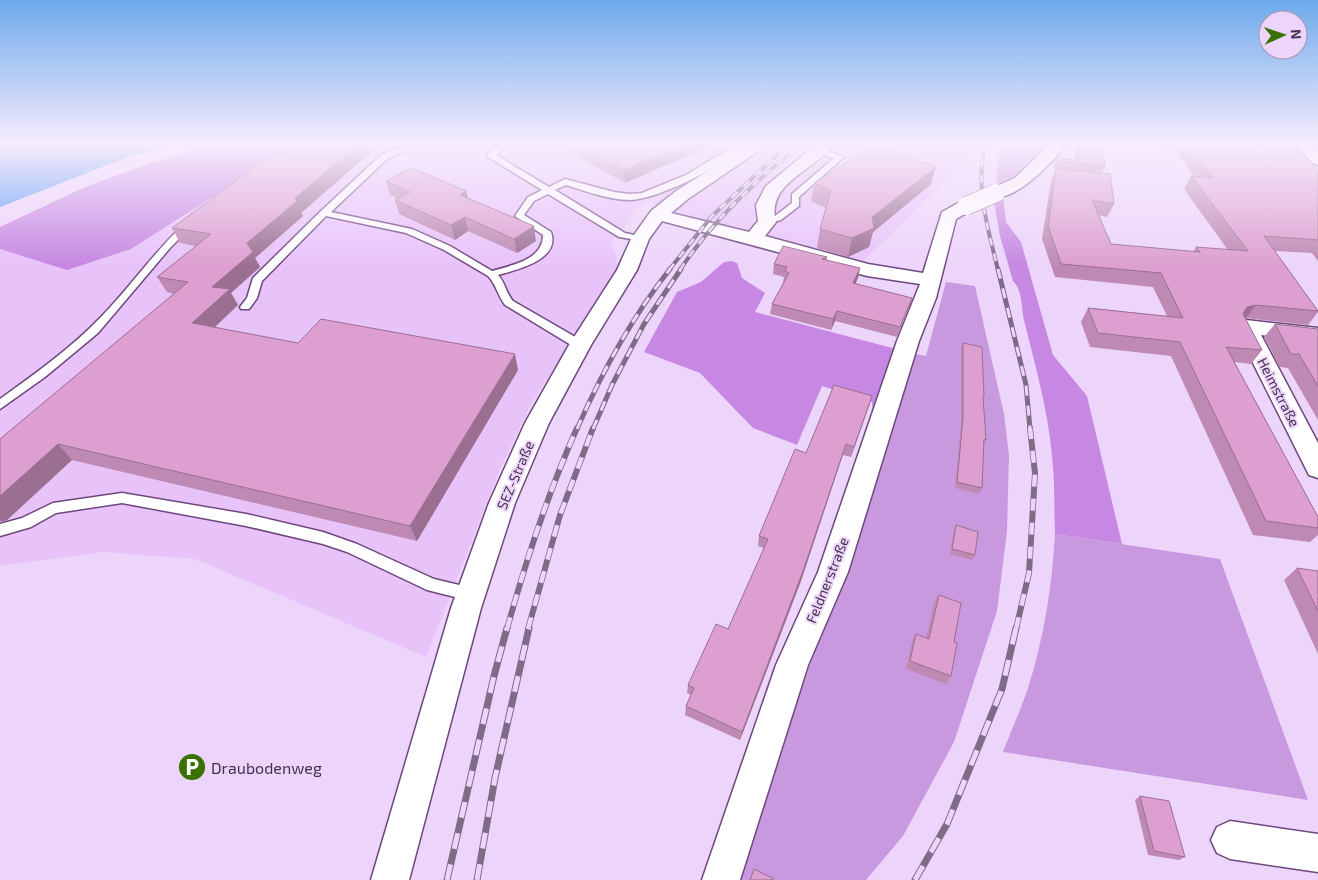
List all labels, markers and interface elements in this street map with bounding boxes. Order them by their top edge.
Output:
north arrow [1258,10,1308,60]
text: N [1288,29,1305,40]
street label: Heimstraße [1254,355,1304,429]
street label: SEZ-Straße [493,438,537,512]
street label: Feldnerstraße [802,535,852,625]
parking icon: Draubodenweg [177,752,207,782]
place label: Draubodenweg [211,758,322,777]

